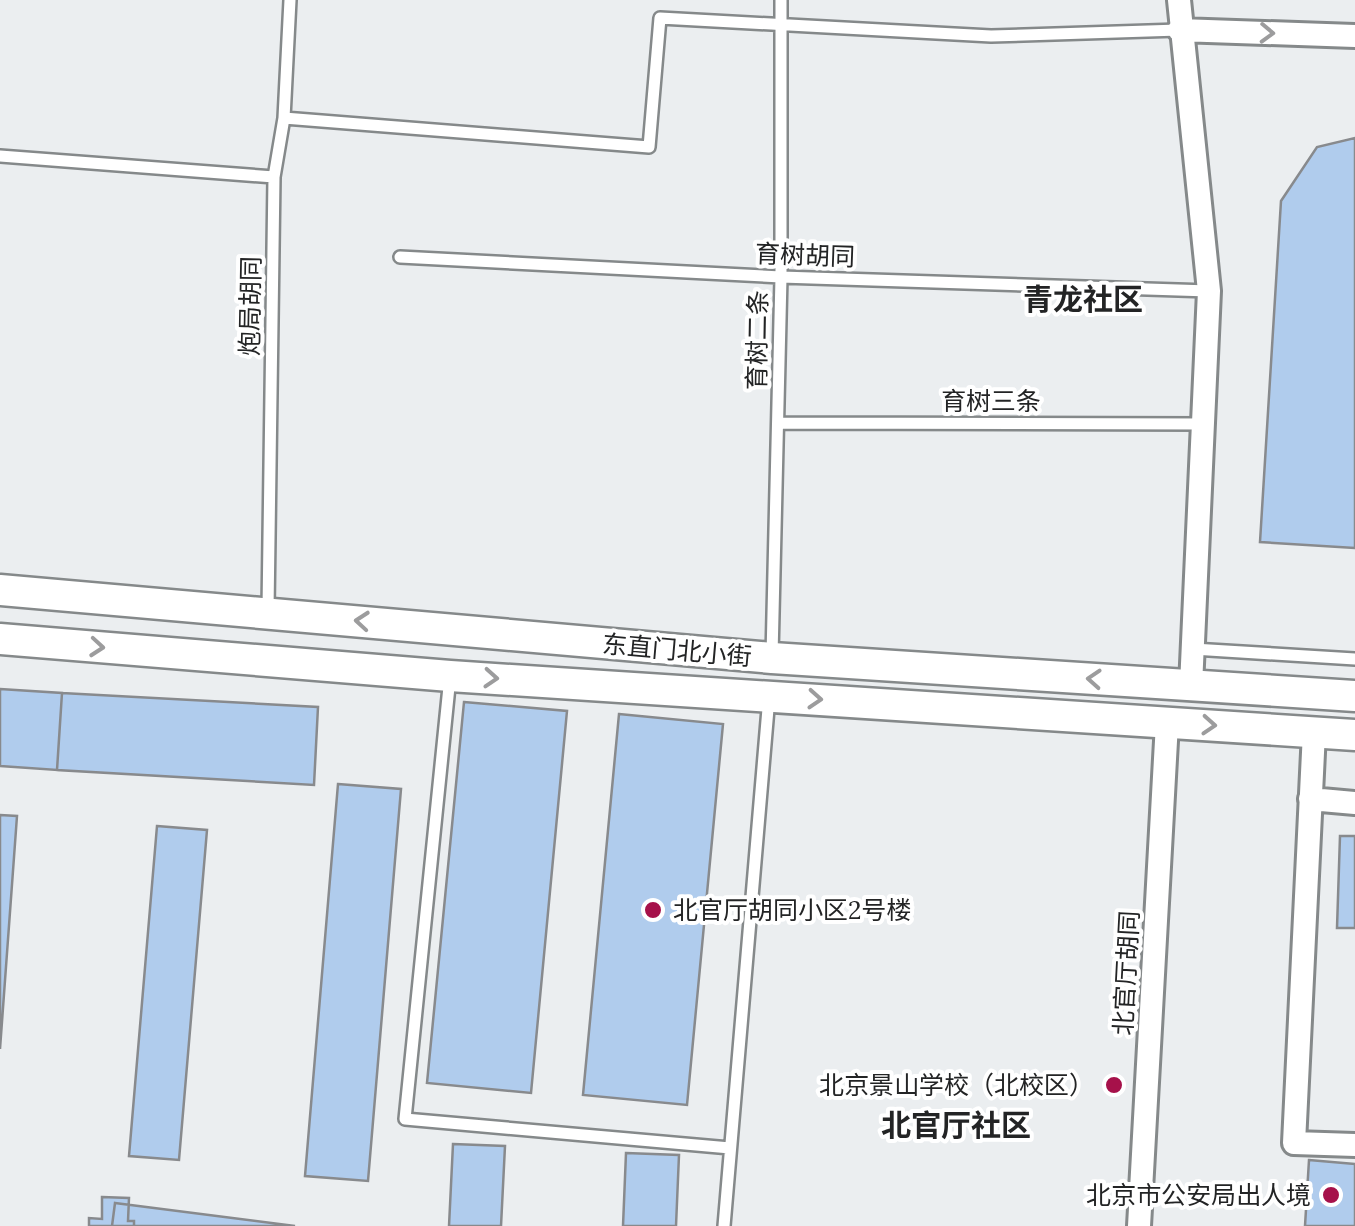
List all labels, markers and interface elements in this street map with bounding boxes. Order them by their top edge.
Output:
one-way arrow [1260,22,1276,43]
street label: 育树胡同 [754,237,856,273]
street label: 炮局胡同 [233,256,267,356]
district label: 青龙社区 [1023,280,1143,318]
street label: 育树二条 [740,290,774,390]
street label: 育树三条 [941,385,1041,417]
one-way arrow [353,611,369,633]
street label: 东直门北小街 [601,628,753,672]
one-way arrow [90,635,106,657]
one-way arrow [483,667,499,688]
one-way arrow [1085,669,1101,690]
one-way arrow [808,688,824,710]
one-way arrow [1202,714,1218,736]
place label: 北官厅胡同小区2号楼 [673,894,911,926]
marker: 北官厅胡同小区2号楼 [642,899,664,921]
street label: 北官厅胡同 [1107,910,1145,1036]
place label: 北京景山学校（北校区） [819,1069,1094,1101]
marker: 北京景山学校（北校区） [1103,1074,1125,1096]
district label: 北官厅社区 [881,1106,1031,1144]
place label: 北京市公安局出人境 [1086,1179,1311,1211]
marker: 北京市公安局出人境 [1320,1184,1342,1206]

